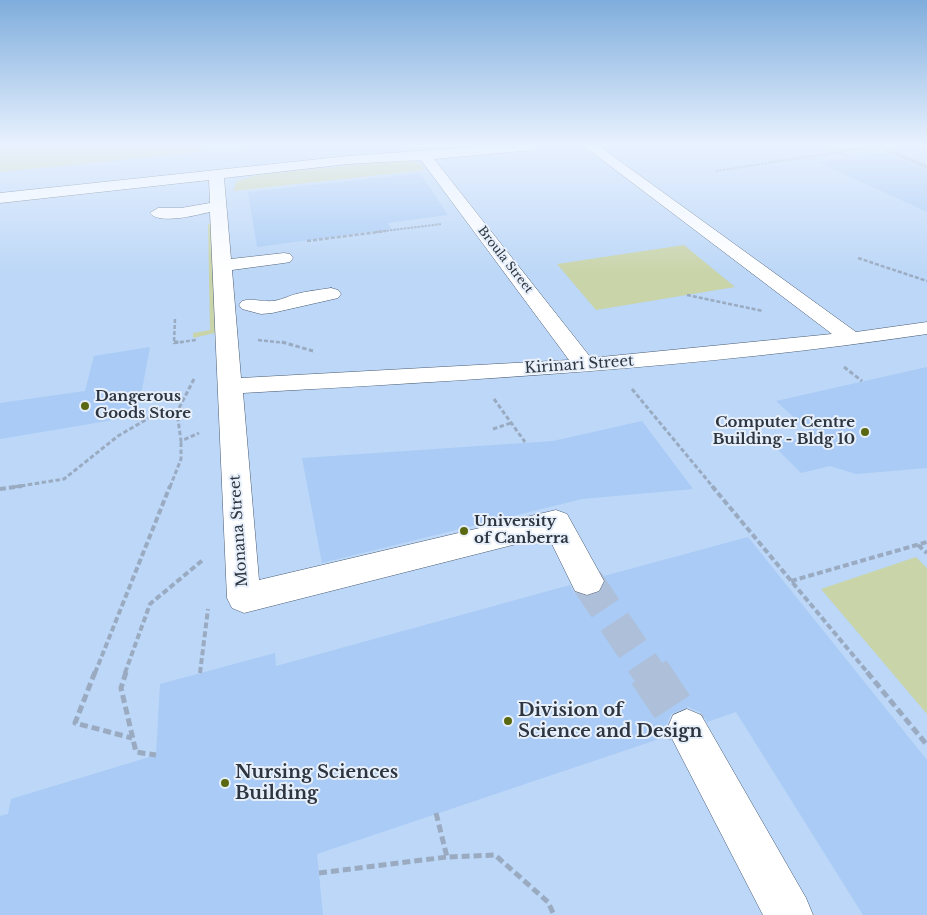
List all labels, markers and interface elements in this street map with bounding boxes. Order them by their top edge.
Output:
street label: Broula Street [474,224,536,296]
street label: Kirinari Street [524,352,634,378]
place label: Dangerous Goods Store [95,388,191,423]
marker: Dangerous Goods Store [79,400,91,412]
place label: Computer Centre Building - Bldg 10 [712,414,855,449]
marker: Computer Centre Building - Bldg 10 [859,426,871,438]
street label: Monana Street [226,474,252,588]
place label: University of Canberra [474,513,569,548]
marker: University of Canberra [458,525,470,537]
place label: Division of Science and Design [518,700,702,742]
marker: Division of Science and Design [502,715,514,727]
place label: Nursing Sciences Building [235,762,398,804]
marker: Nursing Sciences Building [219,777,231,789]

